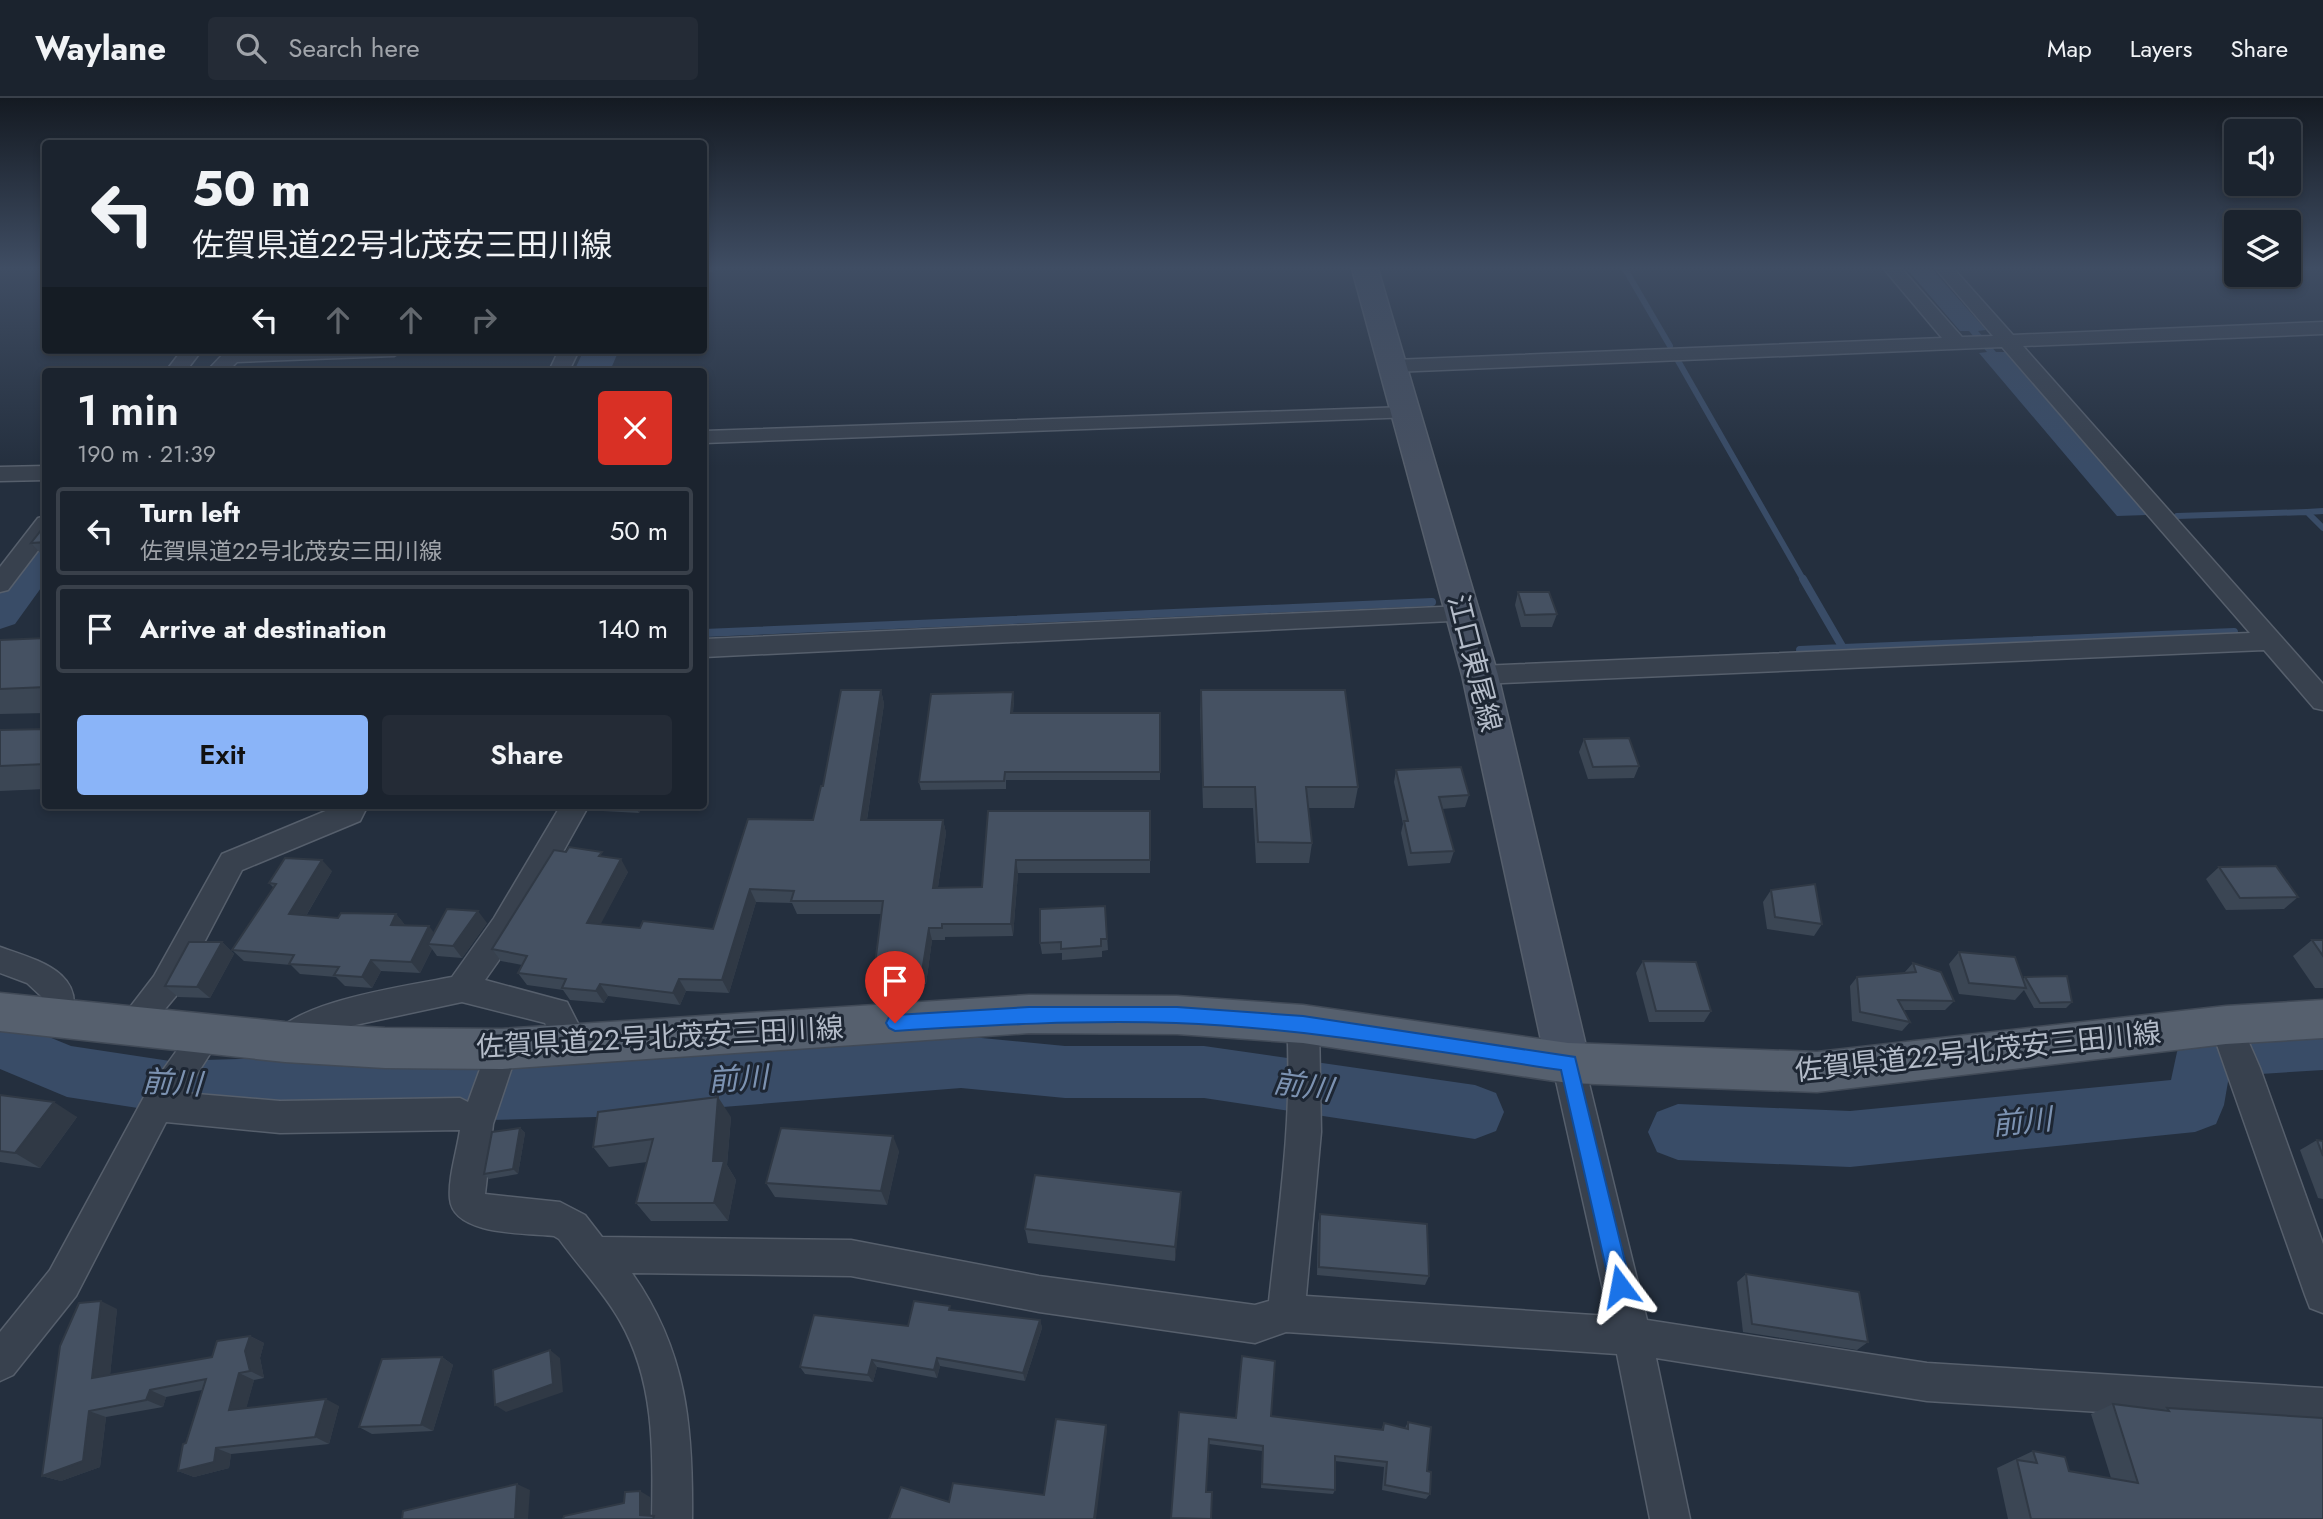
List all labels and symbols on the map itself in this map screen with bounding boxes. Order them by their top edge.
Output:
street label: 江口東尾線 [1438,590,1511,736]
pin [865,951,925,1023]
street label: 佐賀県道22号北茂安三田川線 [475,1007,845,1068]
street label: 佐賀県道22号北茂安三田川線 [1793,1012,2163,1091]
water label: 前川 [707,1055,772,1102]
water label: 前川 [141,1059,206,1106]
water label: 前川 [1270,1060,1339,1111]
water label: 前川 [1990,1097,2057,1146]
position arrow [1583,1249,1657,1323]

